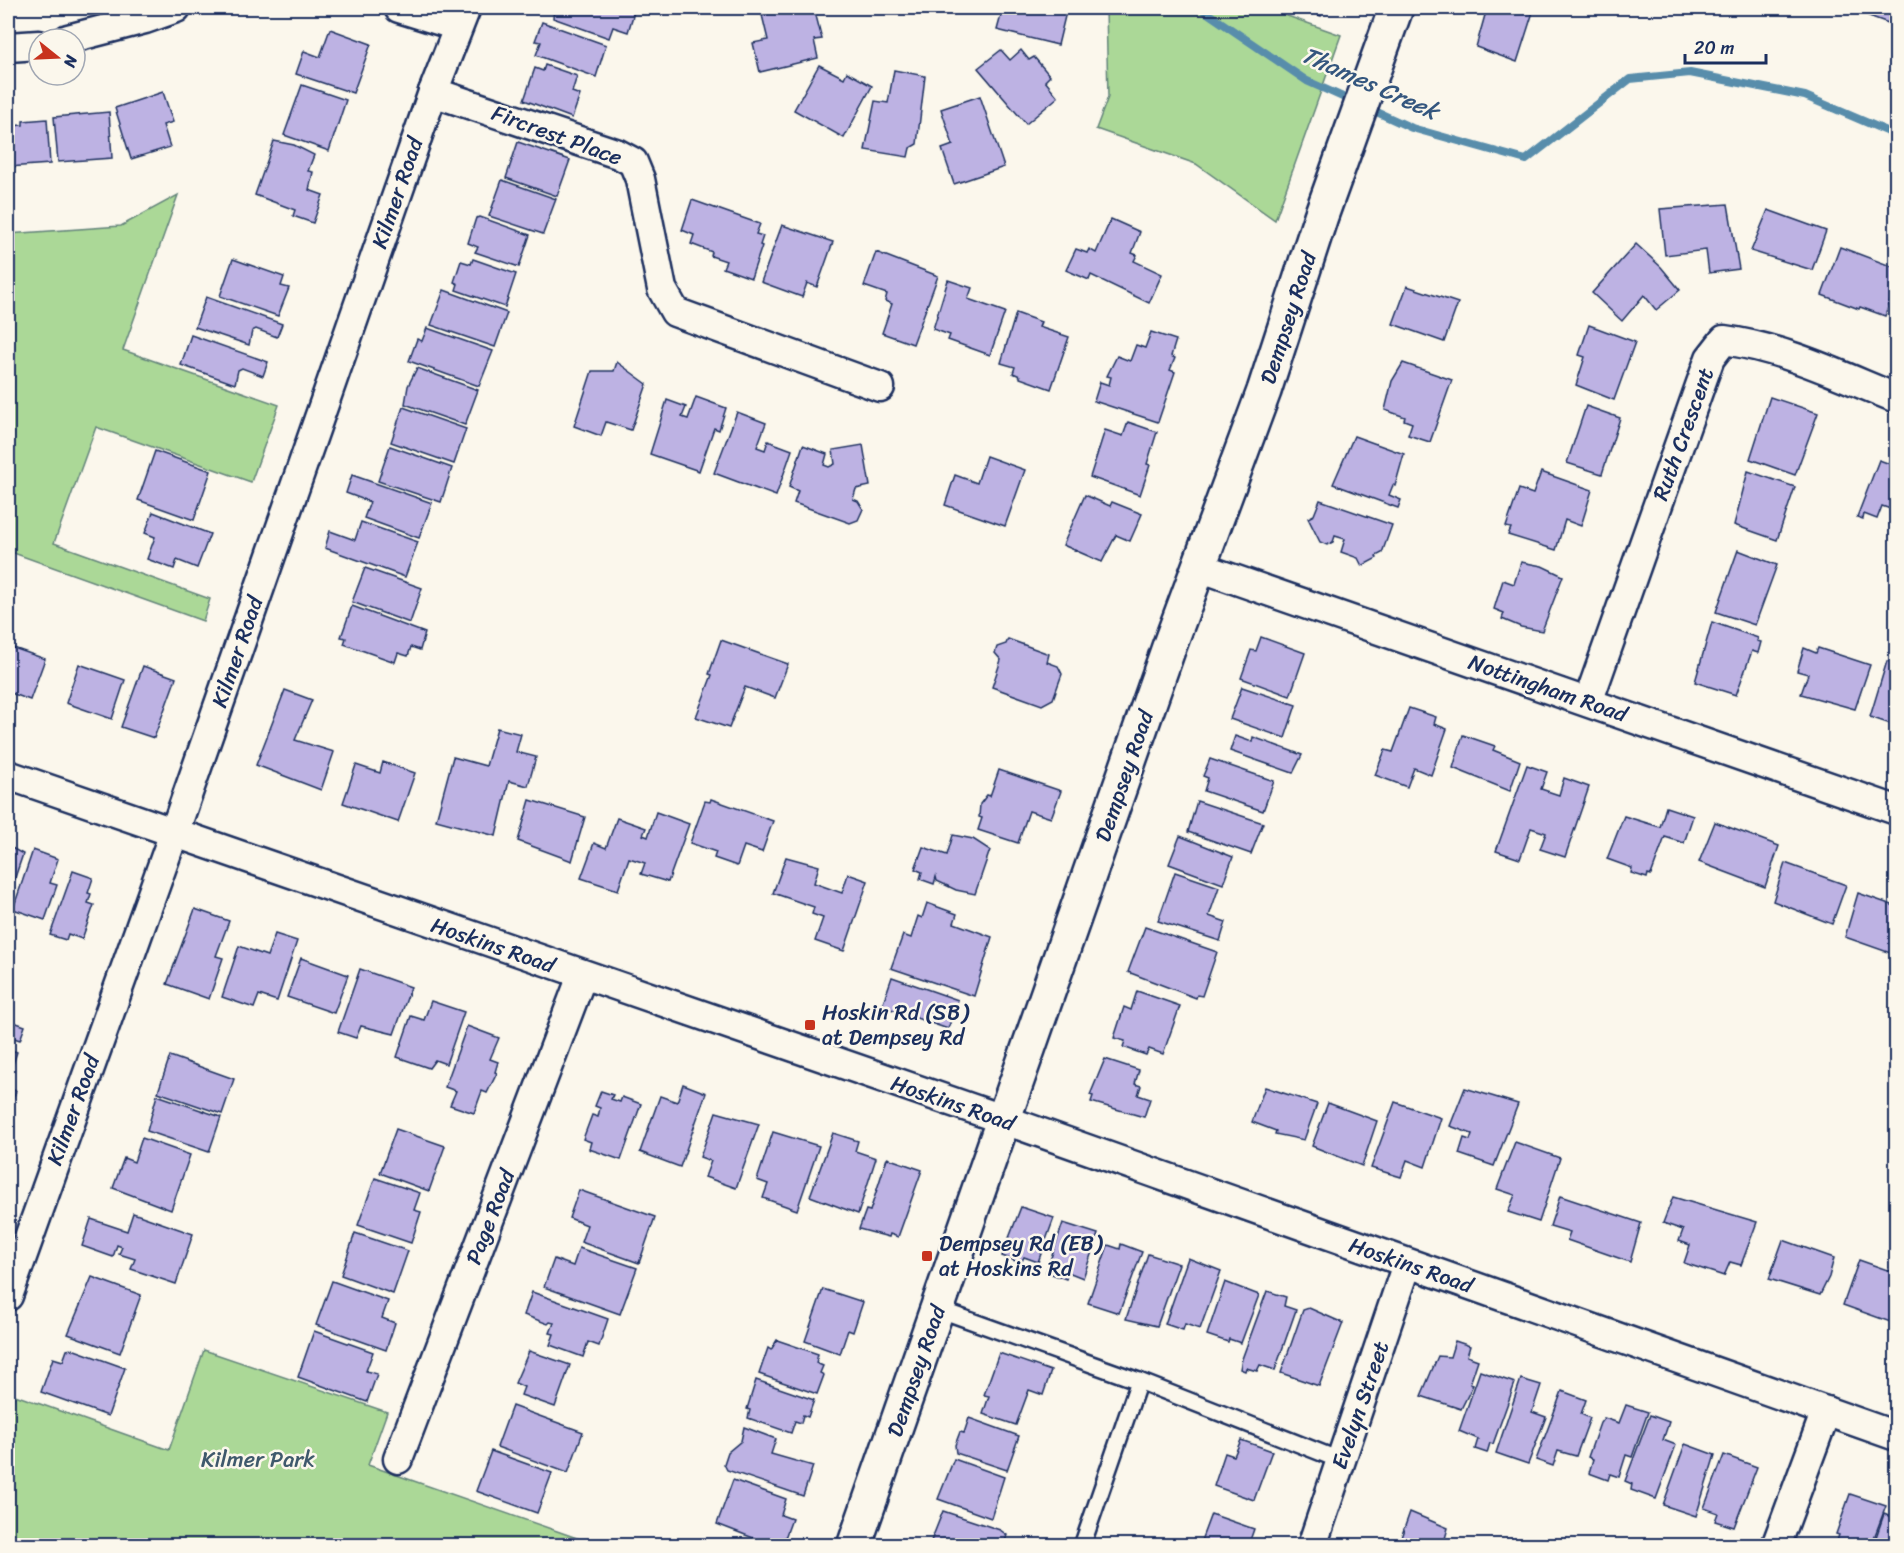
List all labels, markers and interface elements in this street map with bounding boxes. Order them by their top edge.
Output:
north arrow [27,27,87,87]
scale bar [1685,27,1766,65]
text: 20 m [1694,32,1734,64]
water label: Thames Creek [1295,34,1448,133]
text: N [55,51,87,72]
street label: Fircrest Place [486,93,628,177]
street label: Kilmer Road [360,131,435,254]
street label: Dempsey Road [1248,245,1328,389]
street label: Ruth Crescent [1641,362,1725,506]
street label: Kilmer Road [200,590,275,713]
street label: Nottingham Road [1463,643,1634,734]
street label: Dempsey Road [1083,703,1165,847]
street label: Hoskins Road [426,906,562,985]
place label: Hoskin Rd (SB) at Dempsey Rd [822,993,970,1057]
marker: Hoskin Rd (SB) at Dempsey Rd [803,1018,817,1032]
street label: Kilmer Road [35,1048,112,1171]
street label: Hoskins Road [886,1064,1022,1143]
street label: Page Road [454,1162,527,1270]
place label: Dempsey Rd (EB) at Hoskins Rd [939,1224,1103,1288]
street label: Hoskins Road [1344,1226,1480,1305]
marker: Dempsey Rd (EB) at Hoskins Rd [920,1249,934,1263]
street label: Dempsey Road [875,1298,957,1442]
street label: Evelyn Street [1320,1335,1400,1474]
park label: Kilmer Park [201,1440,315,1479]

